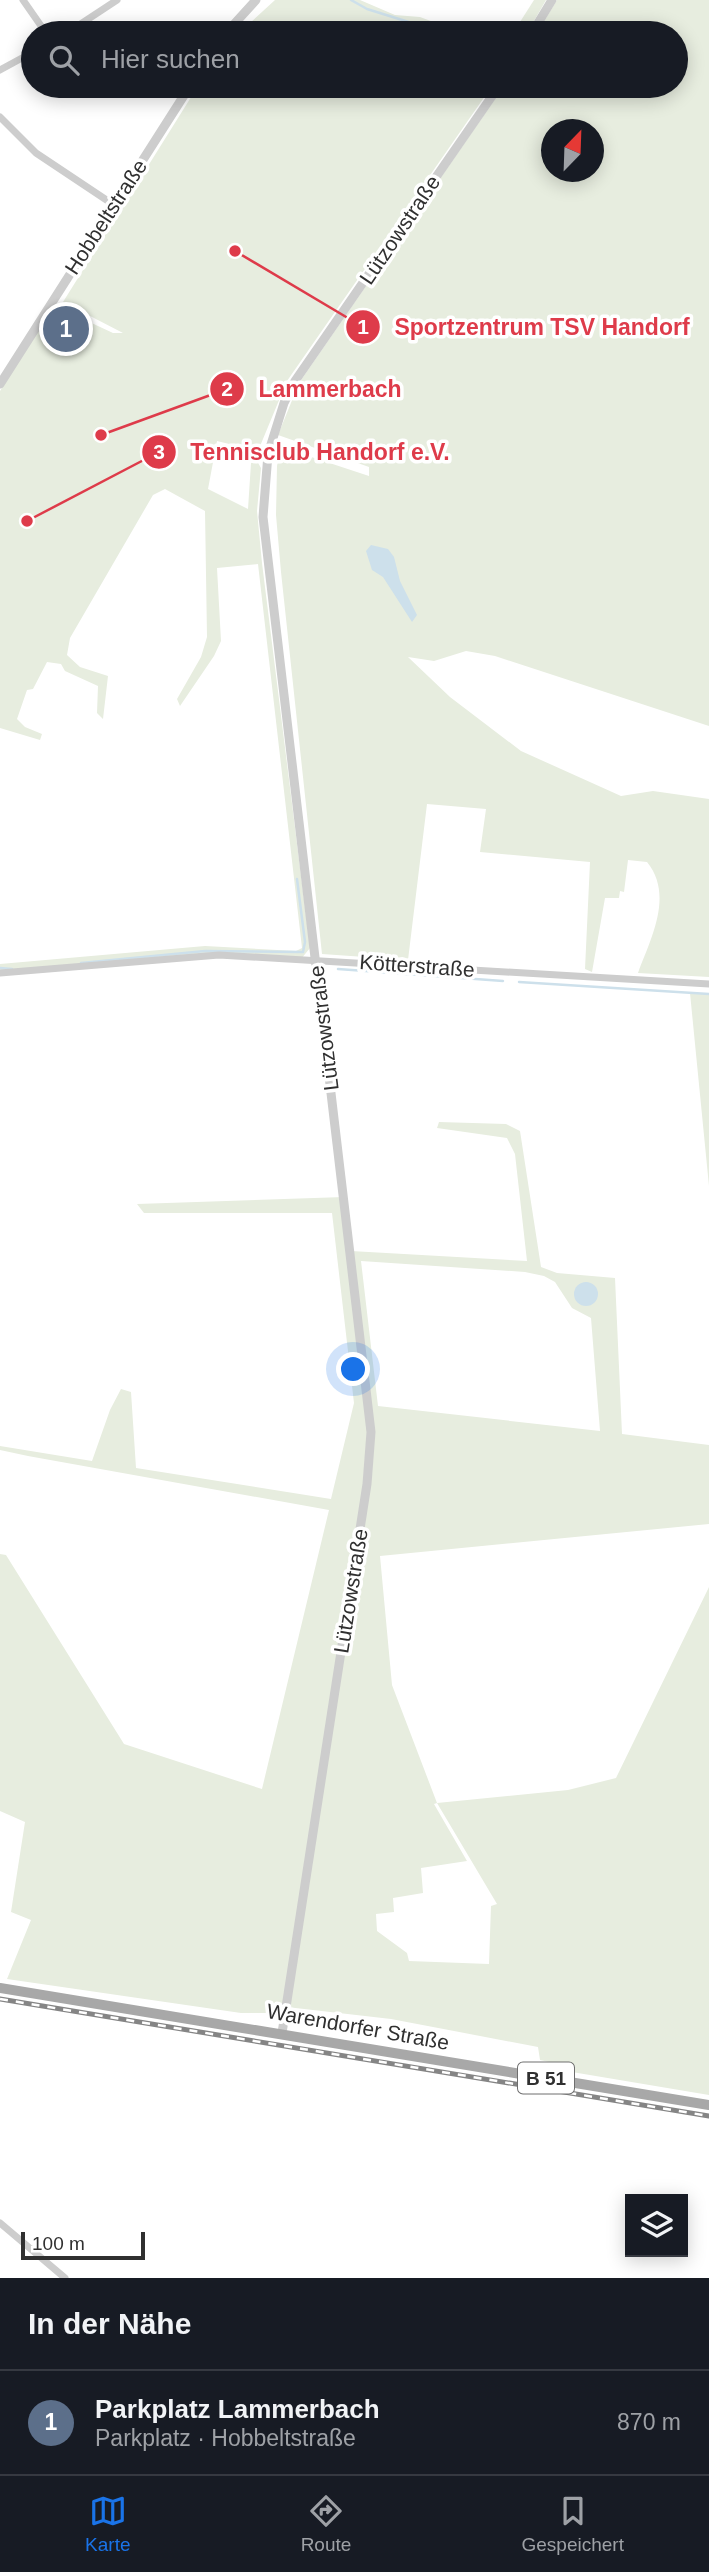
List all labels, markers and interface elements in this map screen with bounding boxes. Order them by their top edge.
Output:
search box [21,21,688,98]
icon: search [45,41,83,79]
text: Hier suchen [101,44,240,74]
north arrow [541,119,604,182]
street label: Hobbeltstraße [60,155,151,278]
street label: Lützowstraße [355,171,444,288]
pin: 1 [43,303,89,355]
callout: Sportzentrum TSV Handorf [345,305,704,349]
text: Sportzentrum TSV Handorf [394,314,690,340]
text: 1 [357,315,369,338]
callout: Lammerbach [209,367,415,411]
text: Lammerbach [258,376,402,402]
text: 2 [221,377,233,400]
callout: Tennisclub Handorf e.V. [142,430,464,474]
text: Tennisclub Handorf e.V. [190,439,450,465]
text: 3 [153,440,165,463]
street label: Kötterstraße [359,950,475,981]
street label: Lützowstraße [304,964,343,1092]
your location [336,1352,370,1386]
street label: Lützowstraße [329,1527,372,1655]
street label: Warendorfer Straße [265,1999,451,2054]
road number: B 51 [518,2062,574,2094]
map controls [625,2194,688,2257]
button: layers [625,2194,688,2257]
scale bar [21,2229,145,2261]
text: 100 m [32,2233,85,2254]
text: In der Nähe [28,2307,191,2340]
text: Parkplatz Lammerbach [95,2394,380,2424]
text: 1 [45,2409,57,2435]
text: 870 m [617,2409,681,2435]
text: Parkplatz · Hobbeltstraße [95,2425,356,2451]
tab: Karte [85,2492,130,2556]
tab: Route [301,2492,351,2556]
tab: Gespeichert [521,2492,624,2556]

